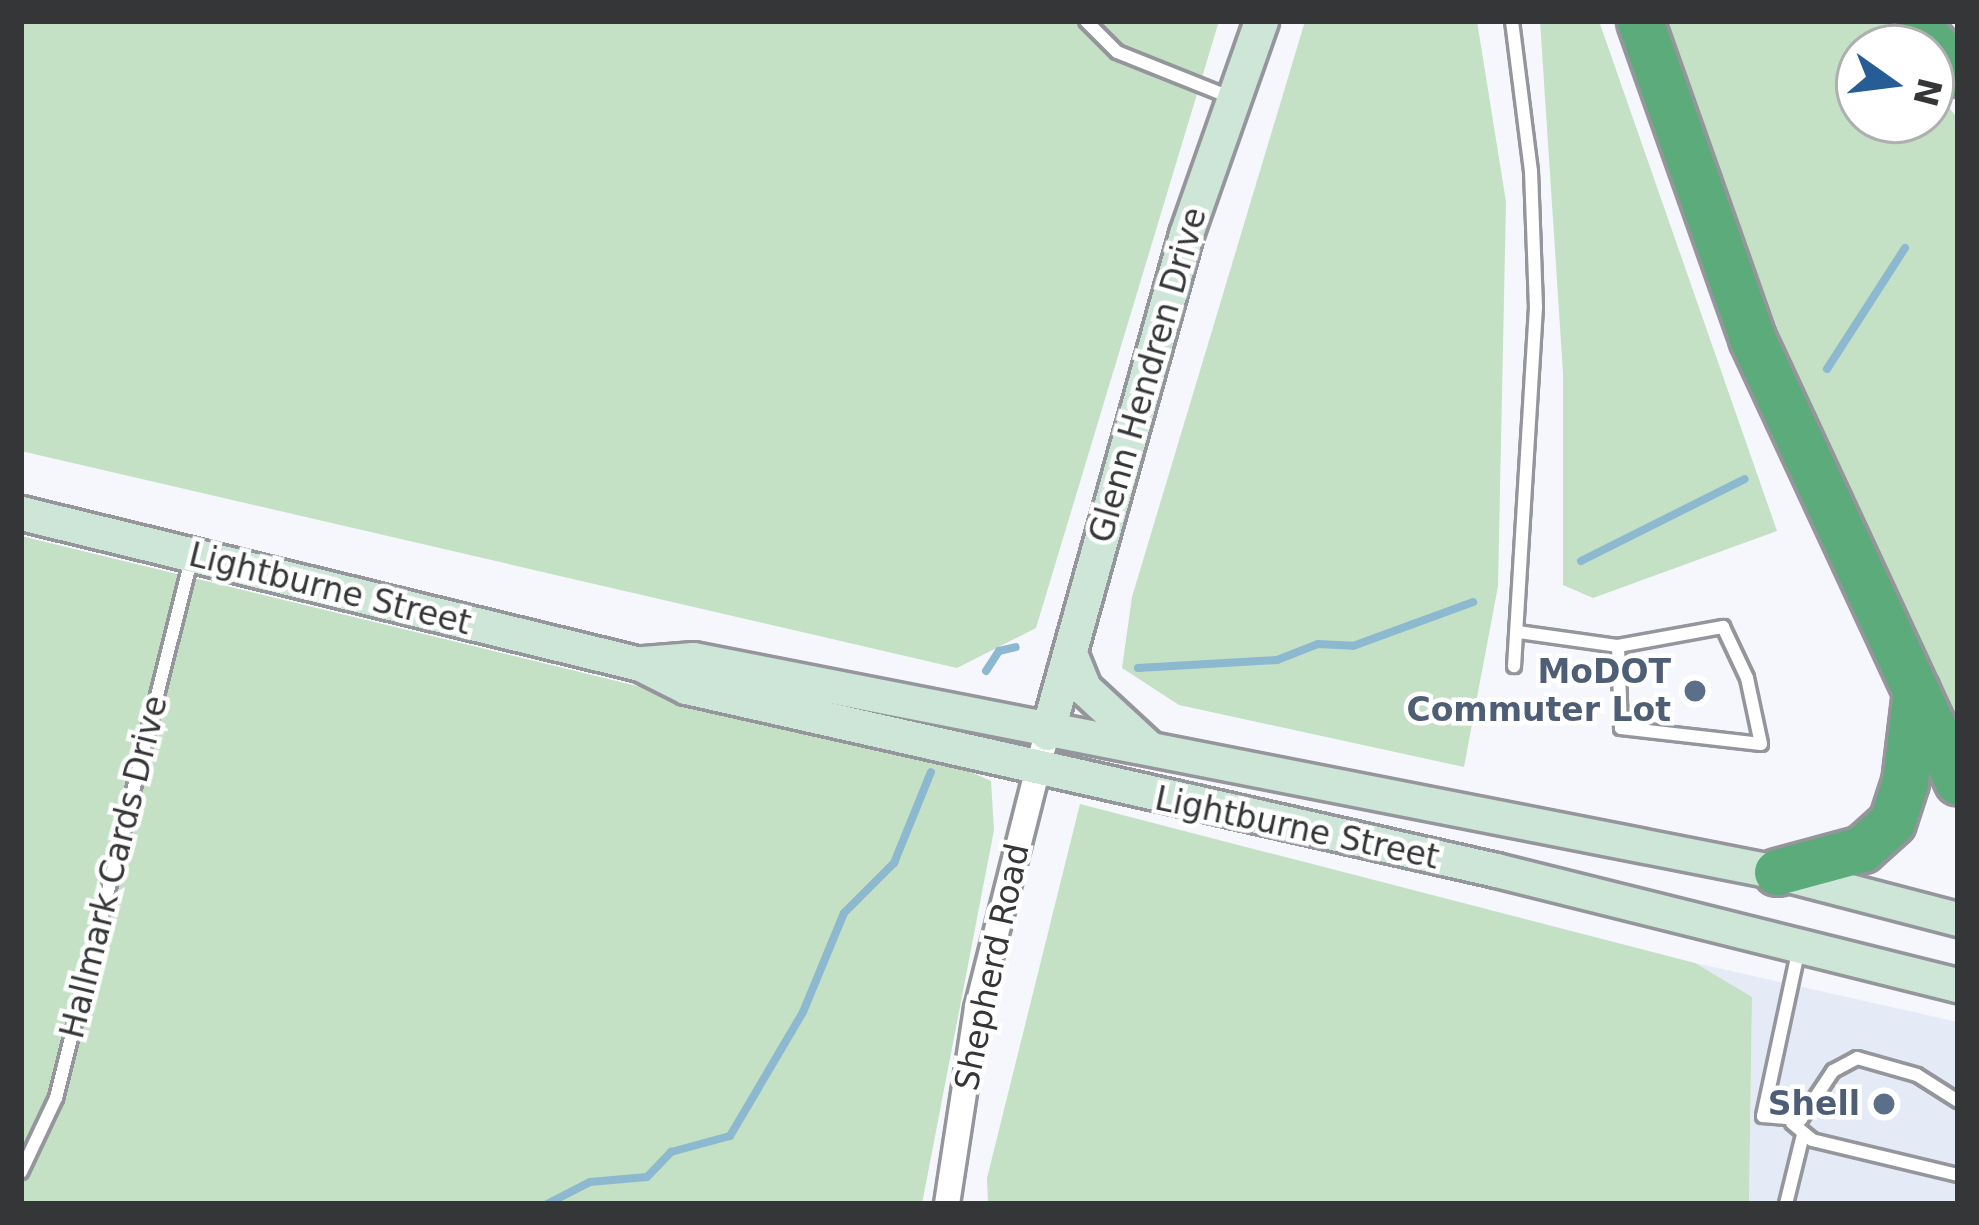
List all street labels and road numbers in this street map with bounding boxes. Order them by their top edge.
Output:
street label: Glenn Hendren Drive [1081,203,1215,547]
street label: Lightburne Street [185,535,475,643]
street label: Hallmark Cards Drive [52,692,176,1042]
street label: Lightburne Street [1151,779,1443,877]
street label: Shepherd Road [946,840,1038,1094]

